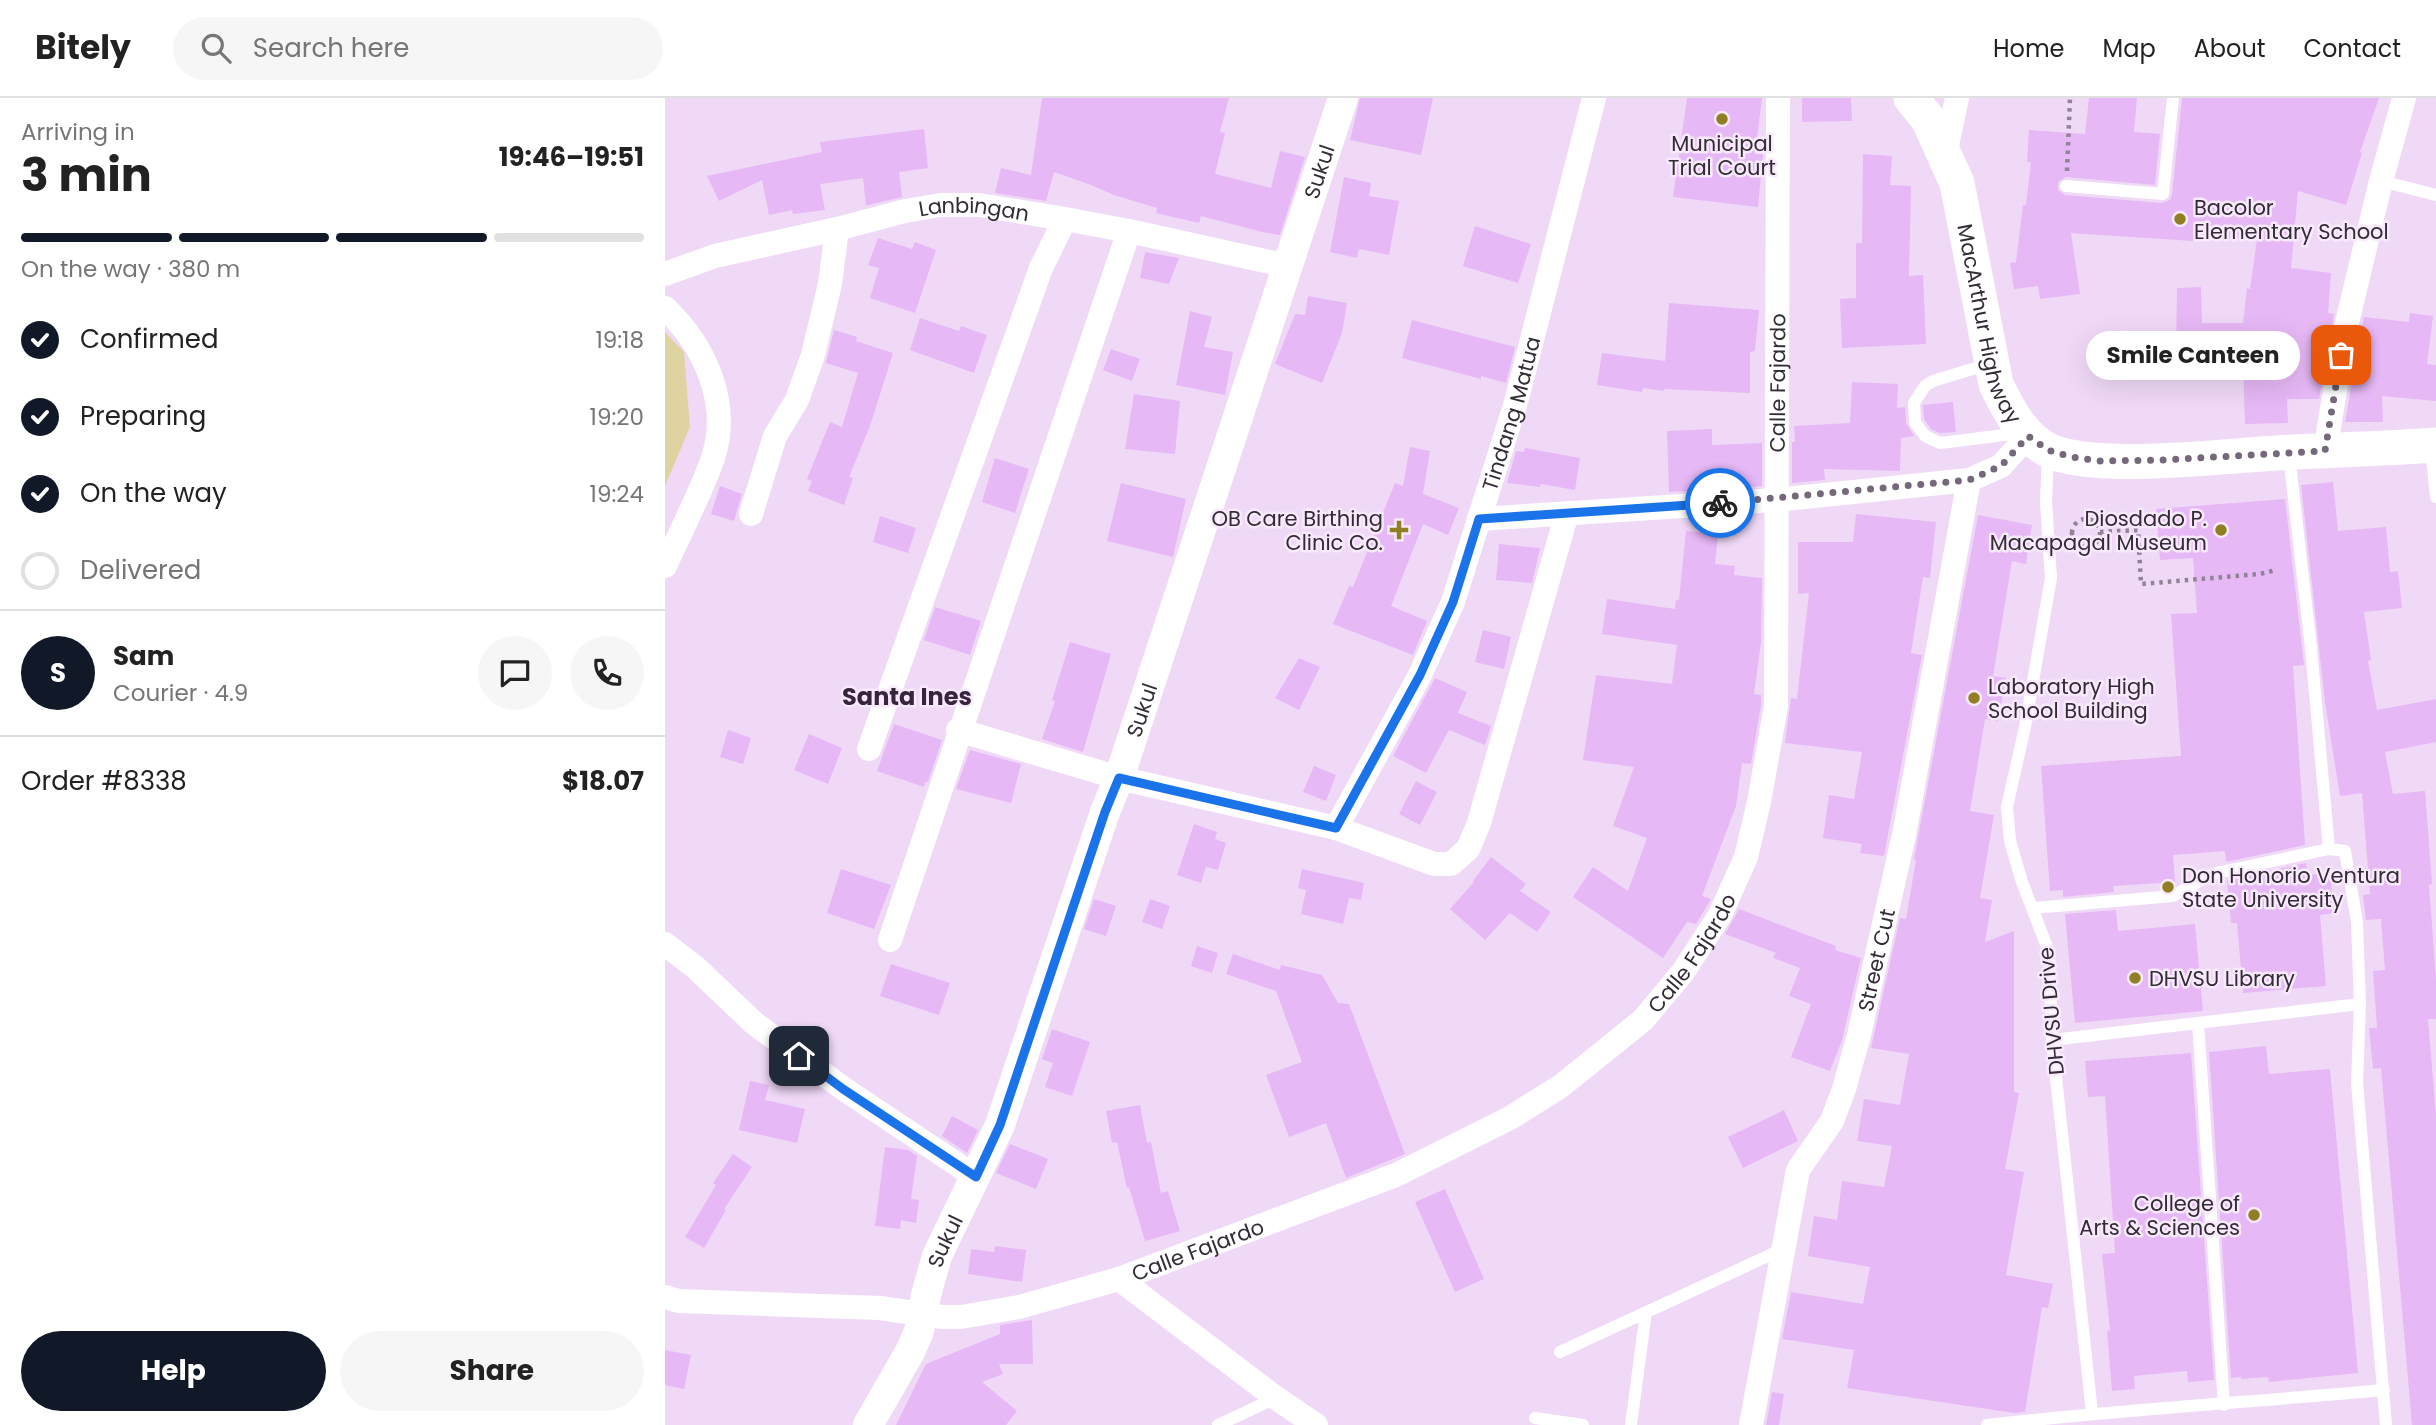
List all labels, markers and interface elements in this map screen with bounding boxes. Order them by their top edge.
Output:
search box [173,17,663,80]
text: Bitely [35,24,131,71]
icon: search [197,29,235,67]
text: Search here [253,30,409,66]
text: Home [1993,32,2065,65]
text: Map [2103,32,2156,65]
text: About [2194,32,2265,65]
text: Contact [2303,32,2401,65]
marker: Municipal Trial Court [1714,111,1730,127]
text: Arriving in [21,116,135,148]
place label: Municipal Trial Court [1668,129,1776,182]
text: 19:46–19:51 [499,139,644,175]
street label: Sukul [1296,141,1341,202]
text: 3 min [21,143,152,207]
street label: Lanbingan [916,190,1031,227]
place label: Bacolor Elementary School [2194,193,2389,246]
marker: Bacolor Elementary School [2172,211,2188,227]
street label: MacArthur Highway [1951,221,2029,429]
text: On the way · 380 m [21,253,240,285]
street label: Calle Fajardo [1762,313,1792,452]
icon: check [21,321,59,359]
text: Confirmed [80,321,218,357]
text: 19:18 [595,324,644,356]
pin [2311,325,2371,385]
callout: Smile Canteen [2085,330,2299,380]
street label: Tindang Matua [1475,333,1547,494]
icon: bag [2322,336,2360,374]
text: Smile Canteen [2107,339,2279,371]
icon: check [21,398,59,436]
text: Preparing [80,398,206,434]
text: 19:20 [590,401,644,433]
courier [1685,468,1755,538]
icon: check [21,475,59,513]
text: On the way [80,475,227,511]
text: 19:24 [590,478,644,510]
icon: bike [1701,484,1739,522]
place label: OB Care Birthing Clinic Co. [1211,504,1383,557]
place label: Diosdado P. Macapagal Museum [1990,504,2207,557]
marker: OB Care Birthing Clinic Co. [1389,520,1409,540]
marker: Diosdado P. Macapagal Museum [2213,522,2229,538]
text: Delivered [80,552,201,588]
button: chat [478,636,552,710]
button: phone [570,636,644,710]
text: Sam [113,638,174,674]
text: S [50,655,66,691]
place label: Laboratory High School Building [1988,672,2155,725]
text: Courier · 4.9 [113,677,248,709]
street label: Sukul [1119,679,1164,741]
district label: Santa Ines [842,680,972,713]
marker: Laboratory High School Building [1966,690,1982,706]
text: Order #8338 [21,763,187,799]
text: $18.07 [562,763,644,799]
place label: Don Honorio Ventura State University [2182,861,2400,914]
marker: Don Honorio Ventura State University [2160,879,2176,895]
street label: Calle Fajardo [1641,889,1742,1019]
street label: Street Cut [1850,906,1901,1014]
street label: DHVSU Drive [2031,946,2071,1076]
place label: DHVSU Library [2149,964,2295,993]
marker: DHVSU Library [2127,970,2143,986]
pin [769,1026,829,1086]
icon: home [780,1037,818,1075]
place label: College of Arts & Sciences [2079,1189,2240,1242]
marker: College of Arts & Sciences [2246,1207,2262,1223]
street label: Sukul [920,1210,969,1270]
street label: Calle Fajardo [1127,1211,1268,1288]
button: Help [21,1331,326,1411]
button: Share [340,1331,644,1411]

